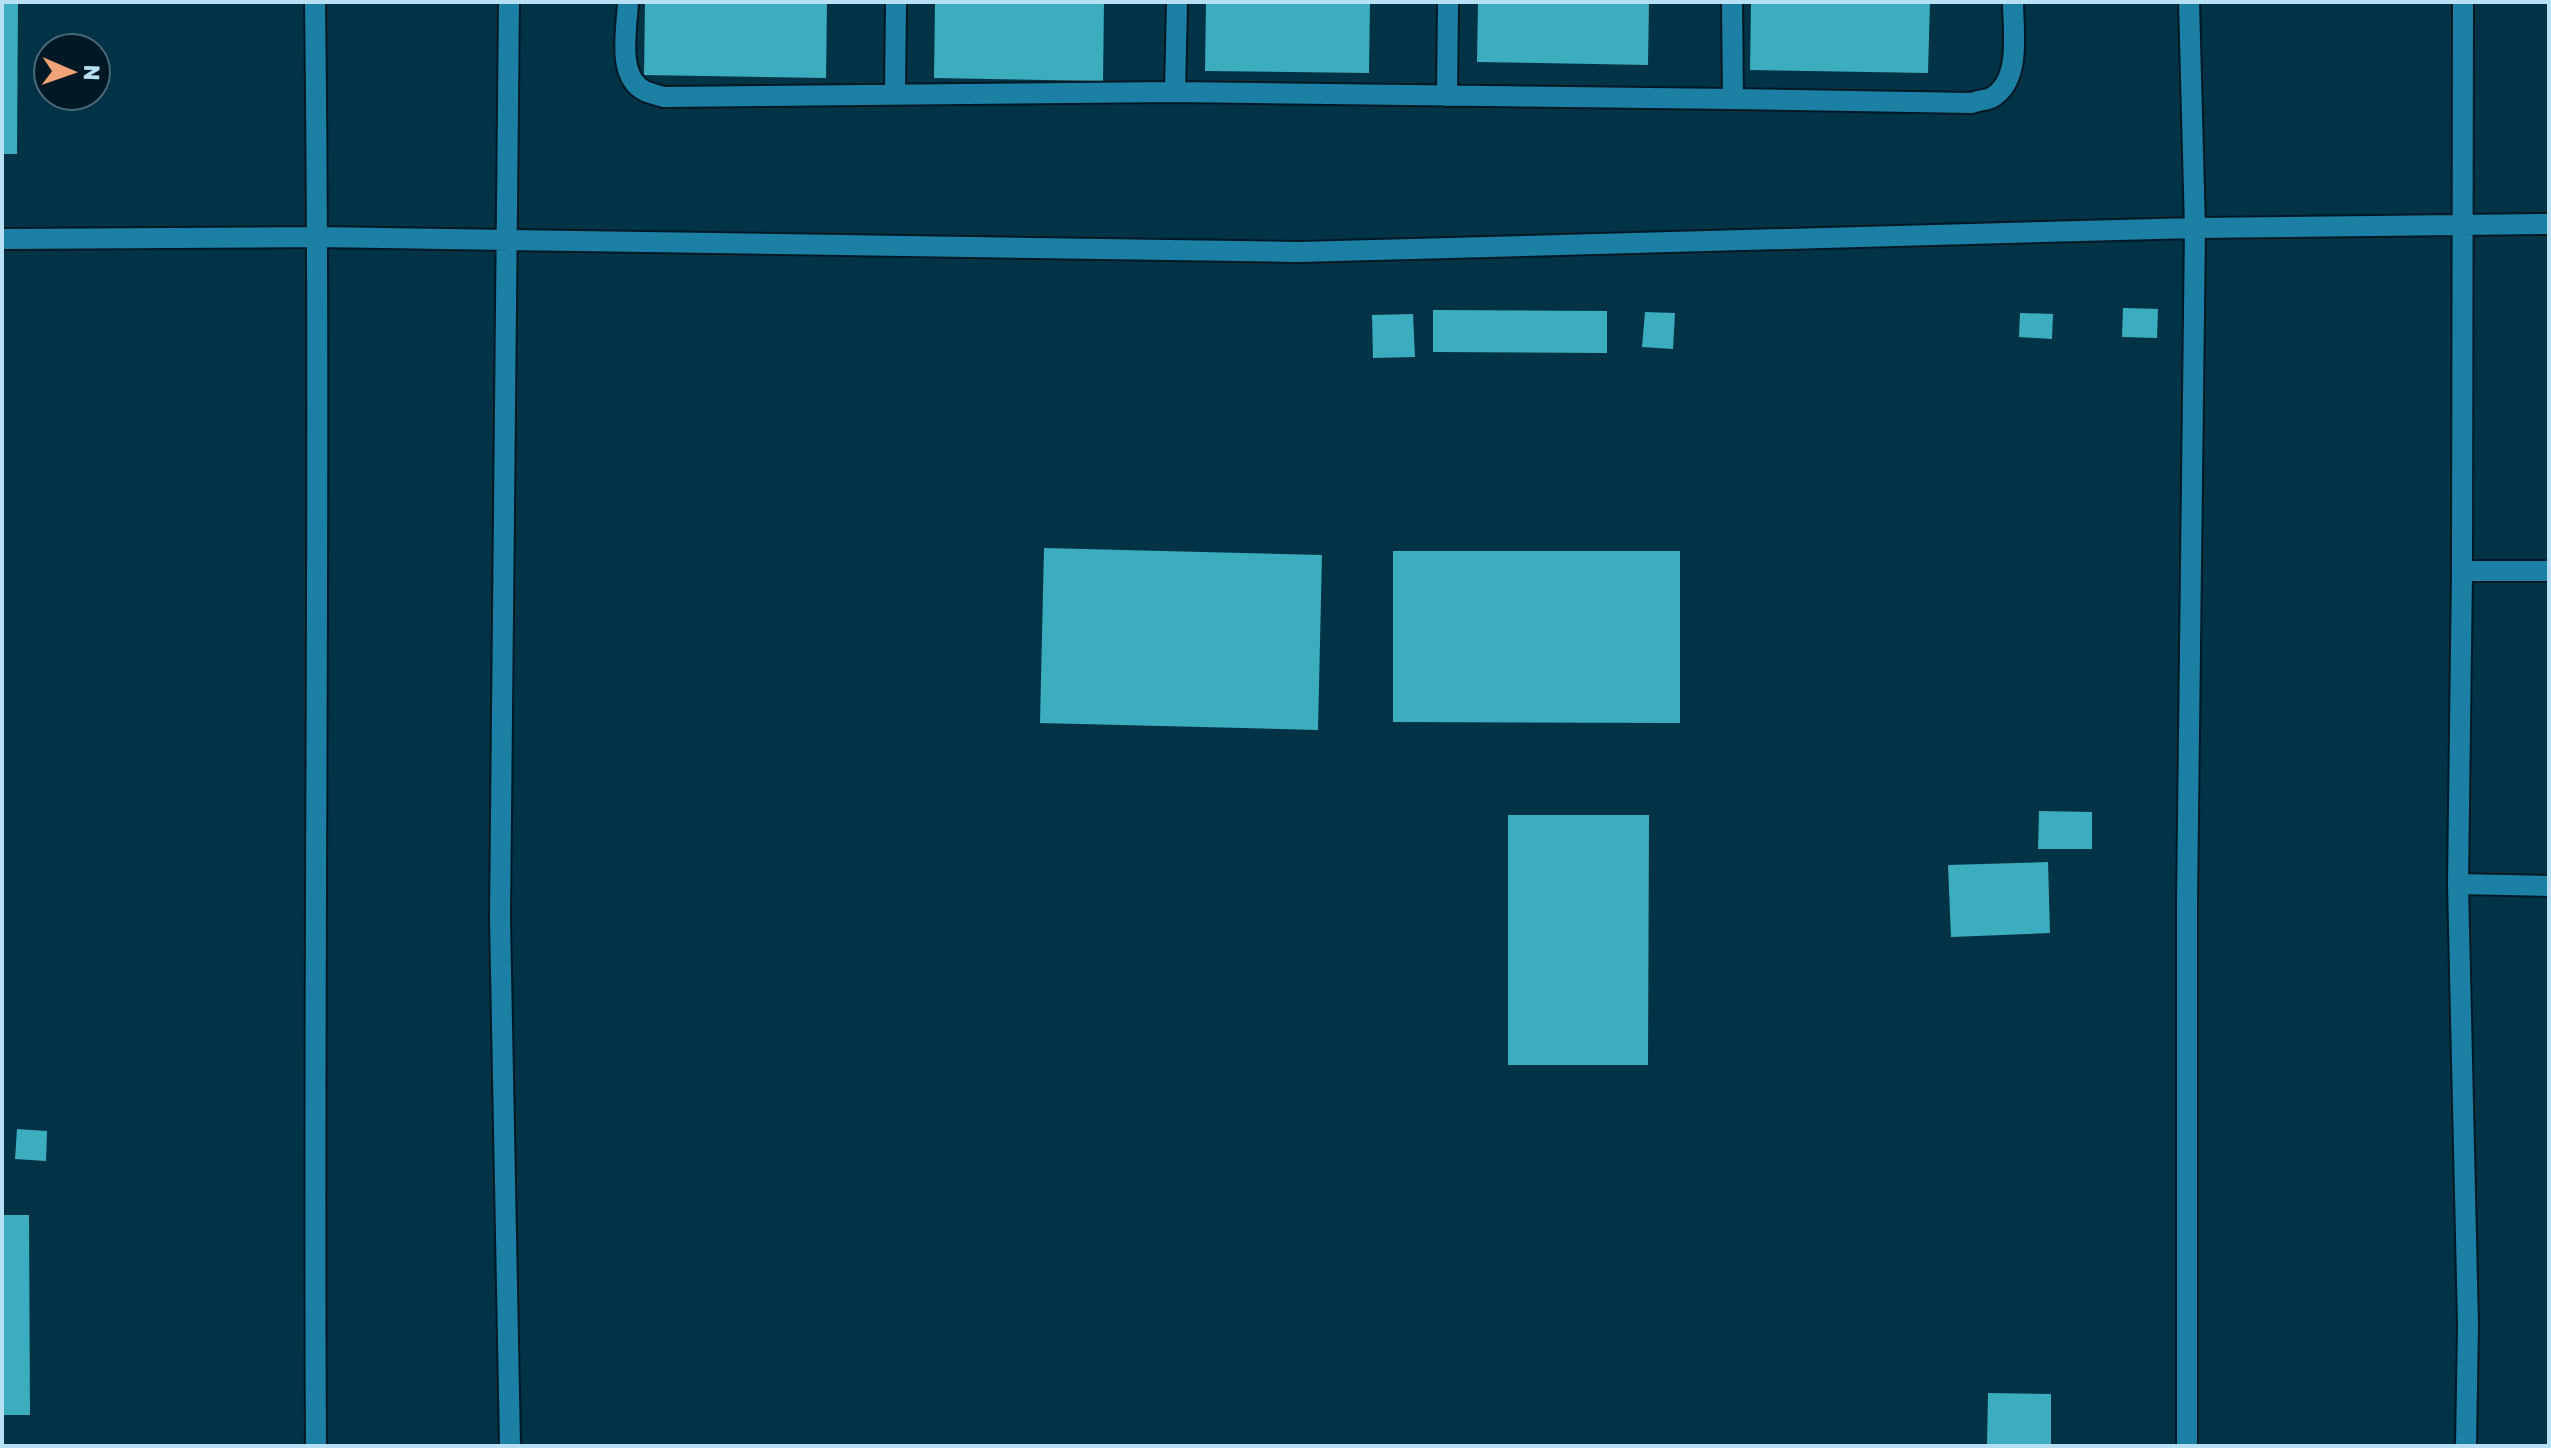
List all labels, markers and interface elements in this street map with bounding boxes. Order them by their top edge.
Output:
north arrow [32,32,112,112]
text: N [78,64,105,81]

